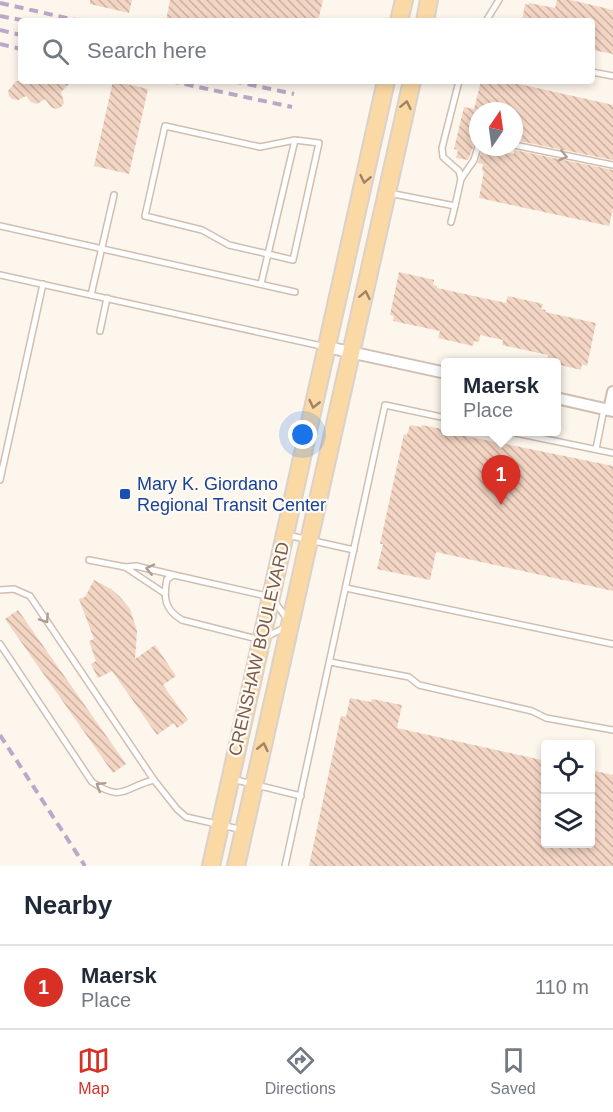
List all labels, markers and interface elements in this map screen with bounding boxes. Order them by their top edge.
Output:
search box [18,18,595,84]
icon: search [39,35,72,68]
text: Search here [87,38,207,63]
one-way arrow [399,100,412,110]
north arrow [469,102,523,156]
one-way arrow [558,149,568,162]
one-way arrow [359,174,372,184]
one-way arrow [357,291,370,301]
popup [441,358,561,436]
text: Maersk [463,373,539,398]
one-way arrow [309,399,322,409]
text: Place [463,399,513,421]
your location [288,420,317,449]
pin: 1 [482,456,520,505]
place label: Mary K. Giordano Regional Transit Center [137,474,326,515]
marker: Mary K. Giordano Regional Transit Center [118,487,132,501]
street label: CRENSHAW BOULEVARD [225,540,293,758]
one-way arrow [145,563,155,576]
one-way arrow [38,612,49,623]
map controls [541,740,595,848]
button: locate [541,740,595,794]
one-way arrow [256,743,269,753]
one-way arrow [96,783,107,794]
button: layers [541,794,595,848]
text: Nearby [24,890,112,920]
text: Maersk [81,963,157,988]
text: 1 [38,976,49,998]
text: 110 m [535,976,589,998]
text: Place [81,989,131,1011]
tab: Map [77,1044,110,1098]
tab: Directions [265,1044,336,1098]
tab: Saved [490,1044,536,1098]

